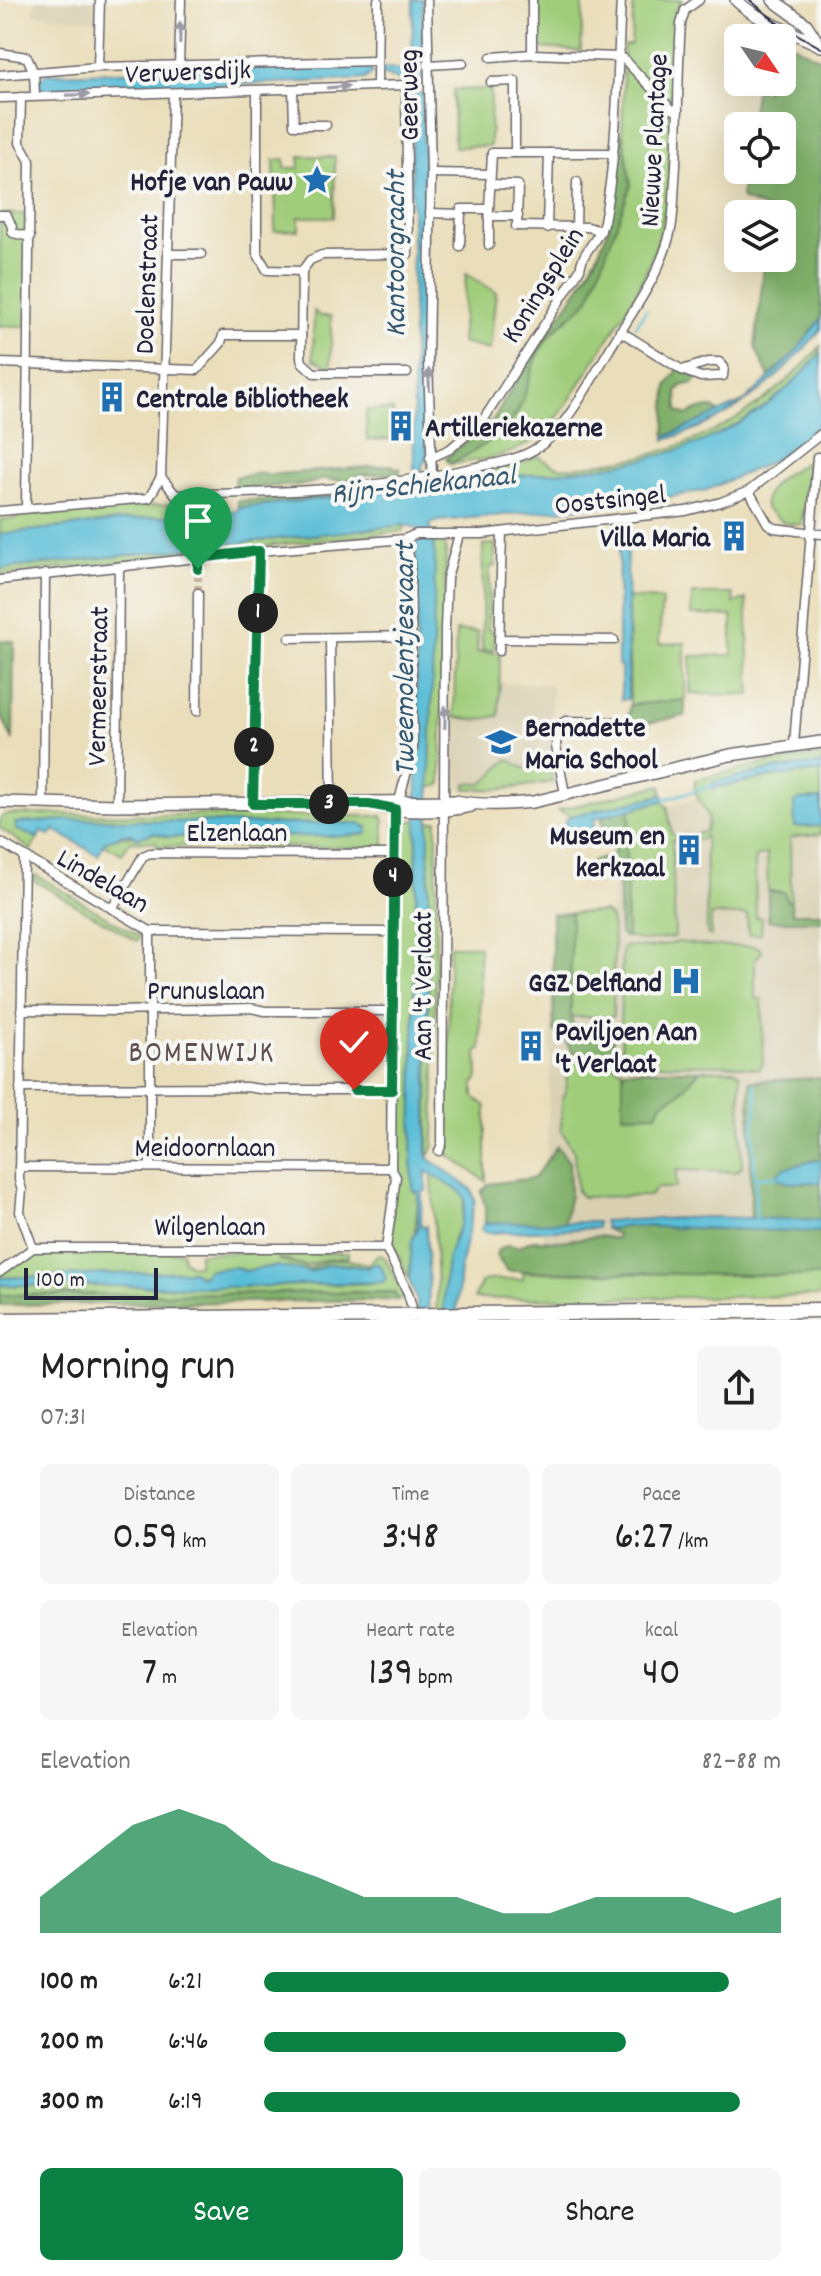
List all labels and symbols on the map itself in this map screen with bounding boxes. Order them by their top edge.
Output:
one-way arrow [174,20,186,45]
north arrow [724,24,796,96]
street label: Geerweg [391,49,433,141]
street label: Verwersdijk [125,53,252,97]
street label: Nieuwe Plantage [632,53,682,228]
one-way arrow [326,80,351,93]
one-way arrow [66,89,91,102]
place icon: Hofje van Pauw [300,163,334,197]
place label: Hofje van Pauw [130,165,293,205]
water label: Kantoorgracht [377,168,420,337]
street label: Doelenstraat [128,213,172,355]
street label: Koningsplein [494,221,597,353]
one-way arrow [423,367,435,392]
building icon: Centrale Bibliotheek [95,380,129,414]
place label: Centrale Bibliotheek [136,382,348,422]
building icon: Artilleriekazerne [384,409,418,443]
place label: Artilleriekazerne [425,411,603,451]
water label: Rijn-Schiekanaal [329,456,521,519]
street label: Oostsingel [553,477,669,529]
pin [164,487,232,569]
building icon: Villa Maria [717,519,751,553]
place label: Villa Maria [600,521,711,561]
water label: Tweemolentjesvaart [386,539,429,776]
pin: 1 [238,593,278,633]
street label: Vermeerstraat [80,606,122,766]
one-way arrow [439,704,451,729]
place label: Bernadette Maria School [525,711,658,783]
school or university icon: Bernadette Maria School [484,725,518,759]
pin: 2 [234,727,274,767]
pin: 3 [309,784,349,824]
street label: Elzenlaan [186,816,288,856]
place label: Museum en kerkzaal [549,819,665,891]
building icon: Museum en kerkzaal [672,833,706,867]
street label: Lindelaan [48,841,155,926]
pin: 4 [373,857,413,897]
street label: Aan 't Verlaat [406,911,446,1061]
hospital icon: GGZ Delfland [669,964,703,998]
place label: GGZ Delfland [528,966,662,1006]
street label: Prunuslaan [147,974,265,1014]
pin [320,1008,388,1090]
place label: Paviljoen Aan 't Verlaat [555,1015,697,1087]
building icon: Paviljoen Aan 't Verlaat [514,1029,548,1063]
district label: BOMENWIJK [129,1034,275,1077]
street label: Meidoornlaan [134,1131,276,1171]
street label: Wilgenlaan [154,1210,266,1250]
scale bar [24,1264,158,1300]

